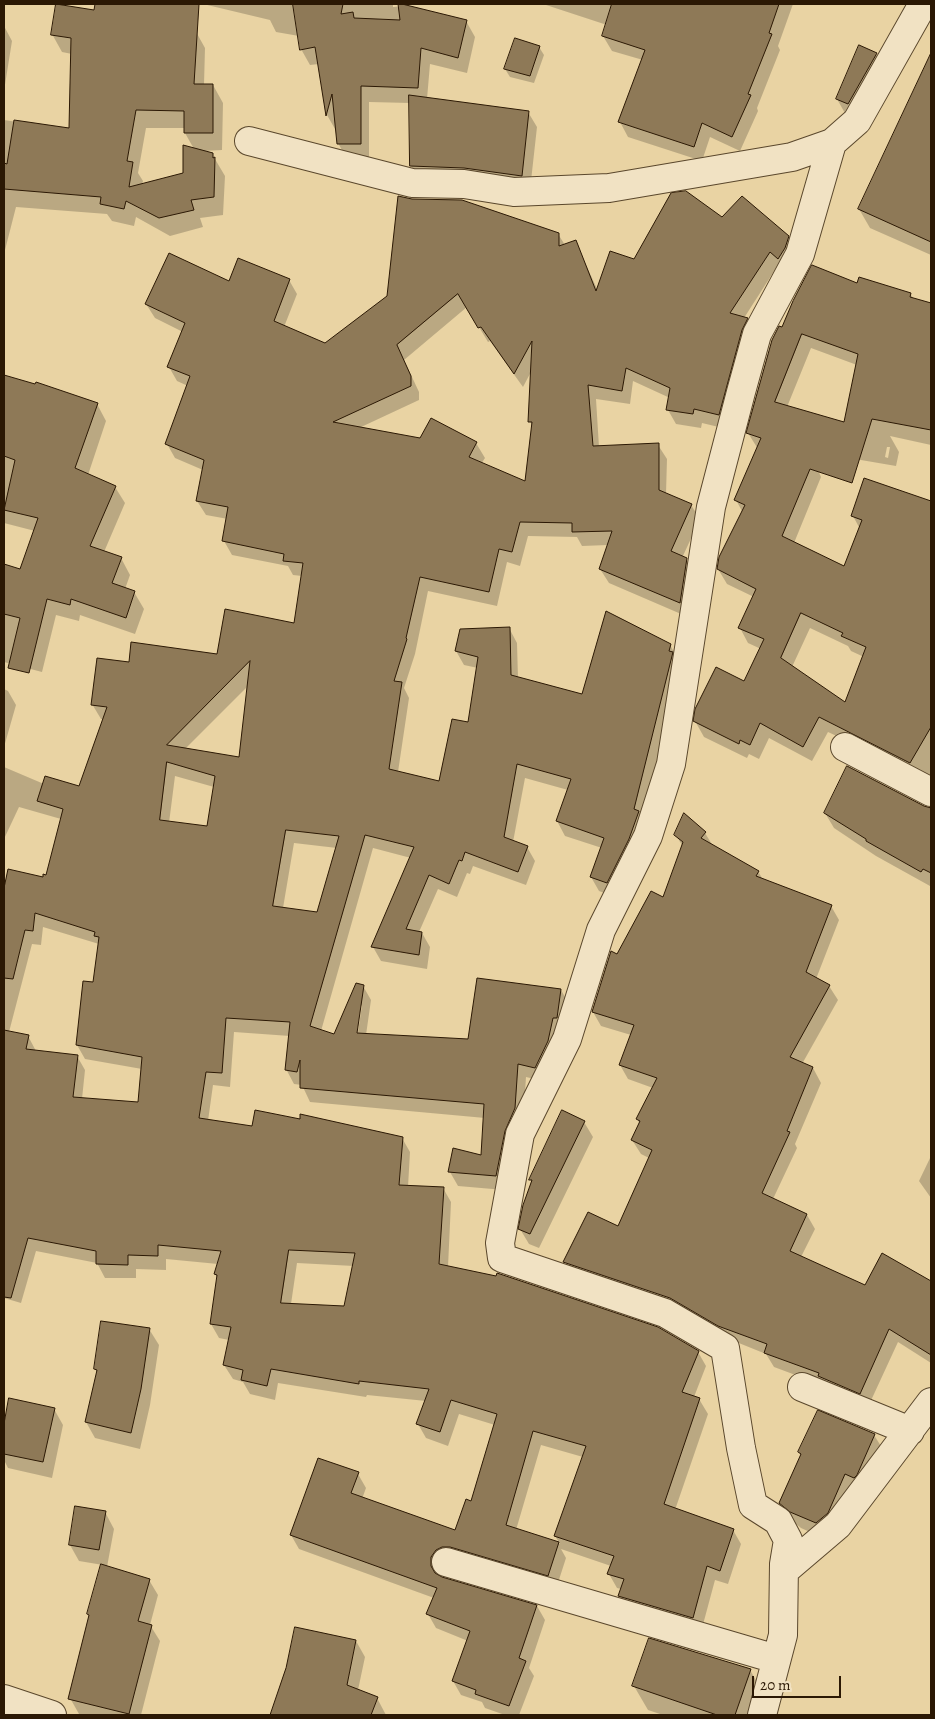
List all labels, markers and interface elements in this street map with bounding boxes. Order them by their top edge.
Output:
scale bar [755,1666,844,1698]
text: 20 m [760,1675,791,1695]

